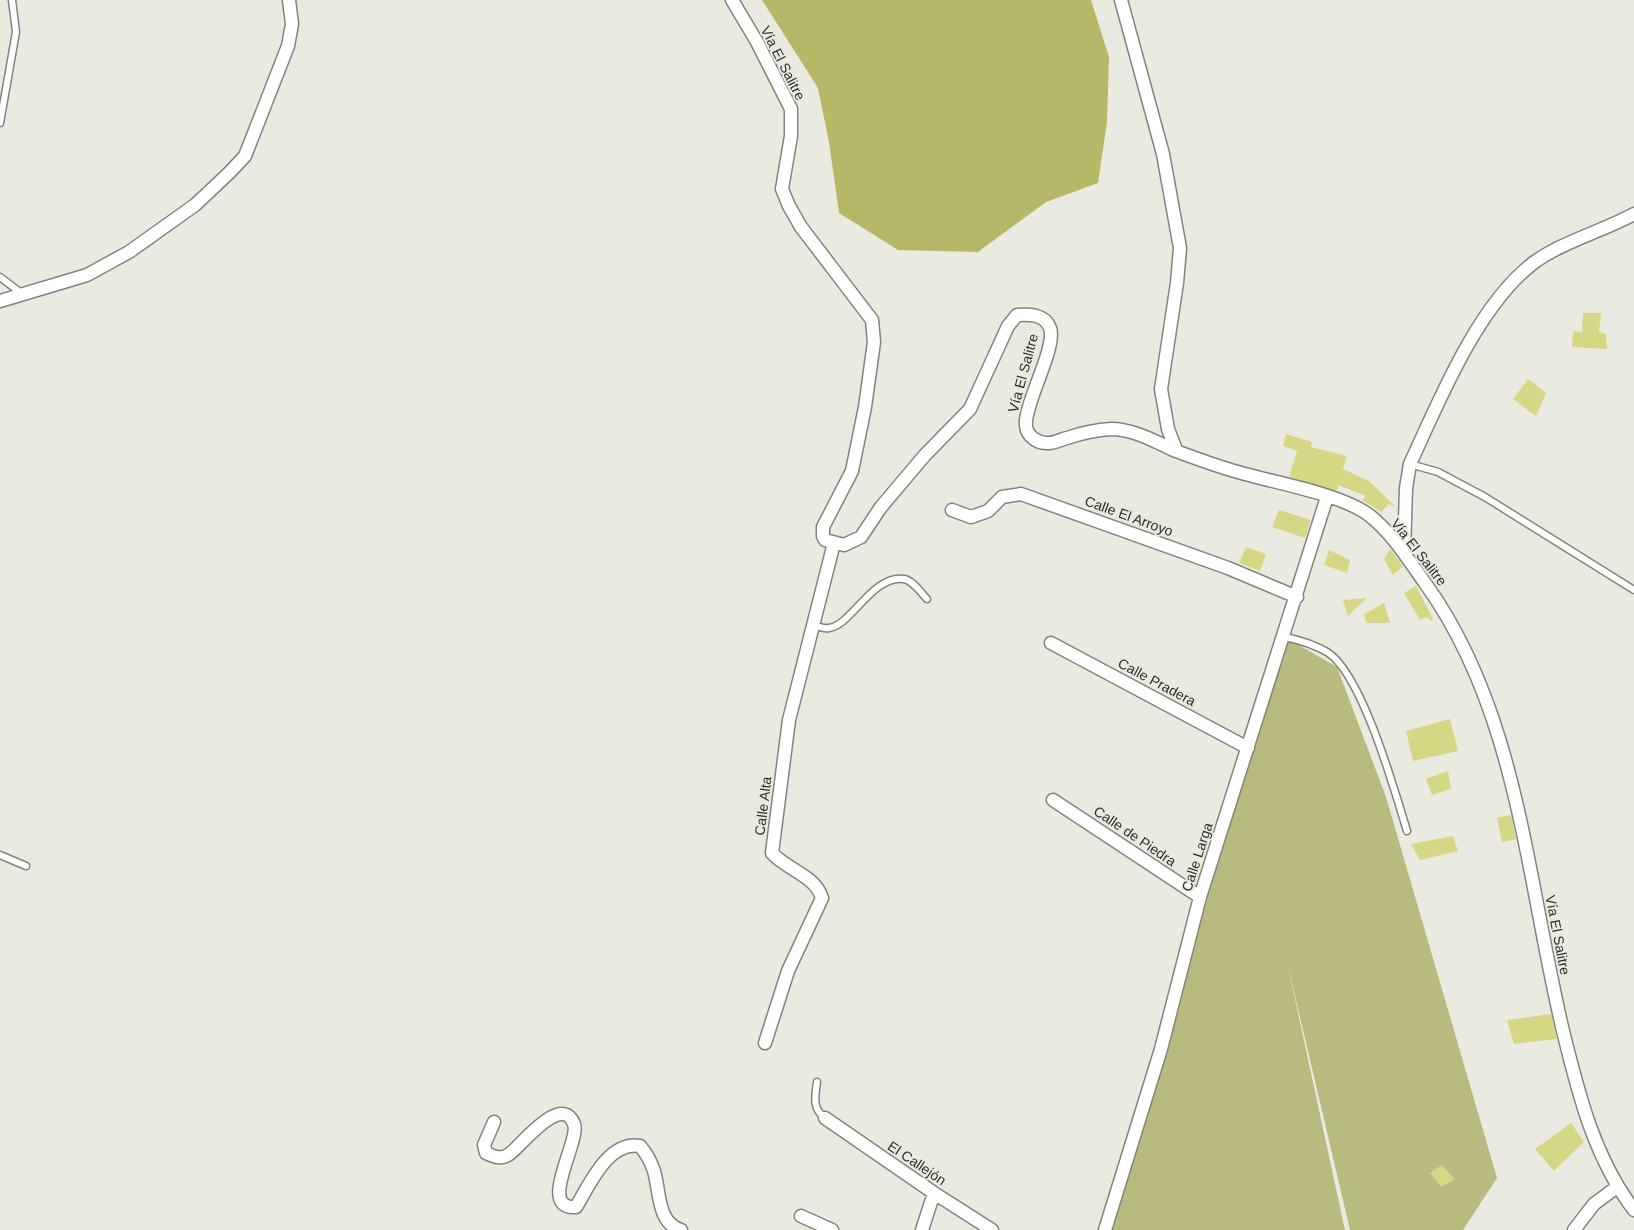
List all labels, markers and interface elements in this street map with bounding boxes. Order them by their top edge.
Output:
street label: Vía El Salitre [757,23,809,103]
street label: Vía El Salitre [1005,332,1041,414]
street label: Calle El Arroyo [1083,493,1175,539]
street label: Vía El Salitre [1388,515,1450,589]
street label: Calle Pradera [1115,655,1199,709]
street label: Calle Alta [751,775,775,836]
street label: Calle de Piedra [1091,803,1179,870]
street label: Calle Larga [1178,820,1216,894]
street label: Vía El Salitre [1542,894,1574,976]
street label: El Callejón [885,1138,949,1188]

